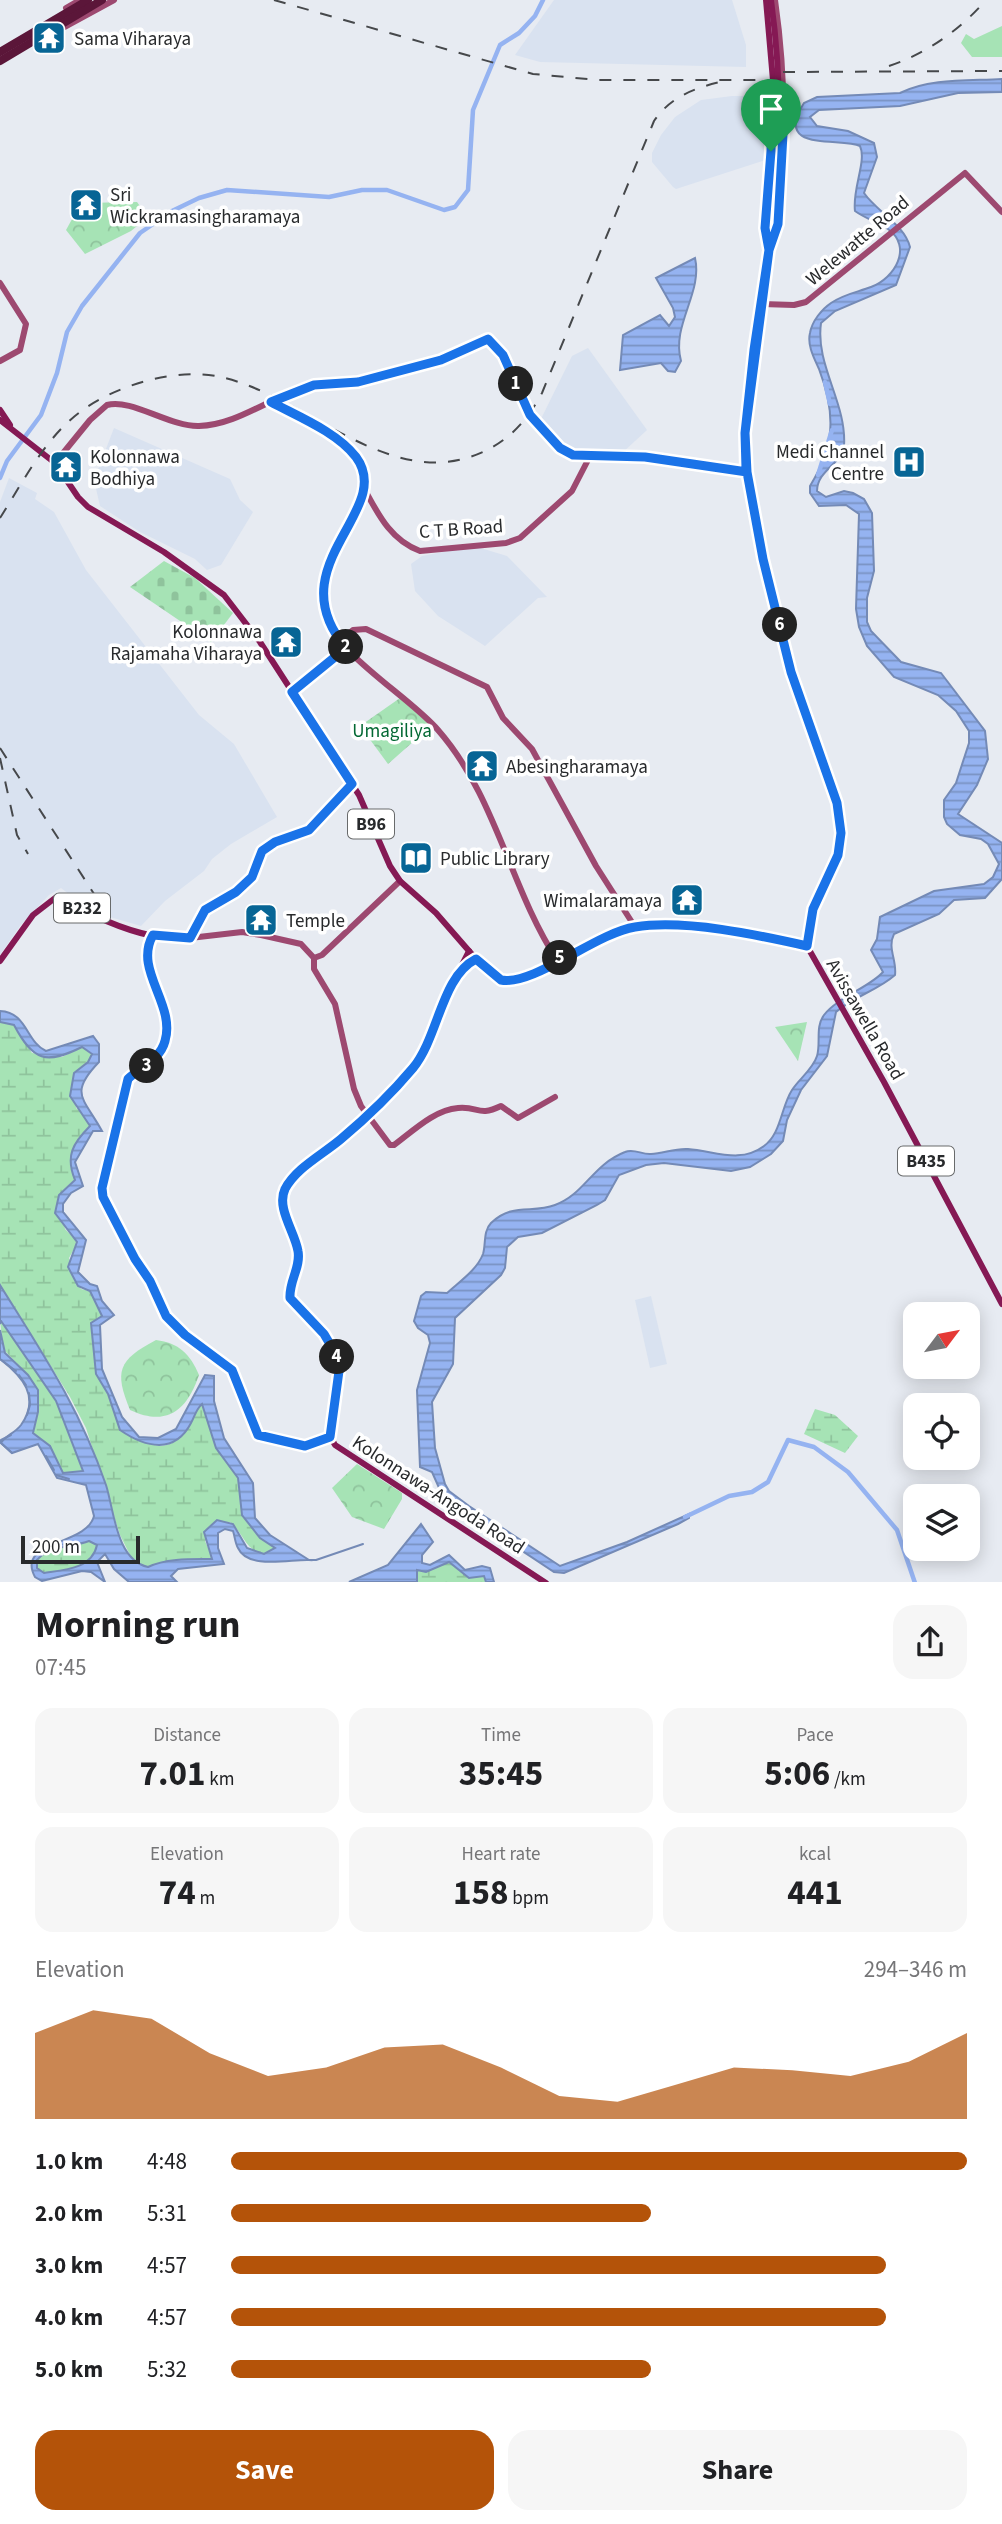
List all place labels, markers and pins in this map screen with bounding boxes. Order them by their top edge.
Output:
temple icon: Sama Viharaya [30,19,68,57]
place label: Sama Viharaya [74,26,191,53]
pin [741,79,801,151]
place label: Sri Wickramasingharamaya [110,182,300,231]
temple icon: Sri Wickramasingharamaya [67,186,105,224]
pin: 1 [498,366,534,402]
place label: Medi Channel Centre [776,439,884,488]
hospital icon: Medi Channel Centre [890,443,928,481]
place label: Kolonnawa Bodhiya [90,444,180,493]
temple icon: Kolonnawa Bodhiya [47,448,85,486]
pin: 6 [762,608,798,642]
place label: Kolonnawa Rajamaha Viharaya [110,619,262,668]
temple icon: Kolonnawa Rajamaha Viharaya [267,623,305,661]
pin: 2 [328,630,364,664]
temple icon: Abesingharamaya [463,747,501,785]
place label: Abesingharamaya [506,754,648,781]
library icon: Public Library [397,839,435,877]
place label: Public Library [440,846,550,873]
temple icon: Wimalaramaya [668,881,706,919]
place label: Wimalaramaya [544,888,662,915]
temple icon: Temple [242,901,280,939]
place label: Temple [286,908,345,935]
pin: 5 [542,940,578,976]
pin: 3 [130,1048,164,1084]
pin: 4 [320,1340,354,1374]

